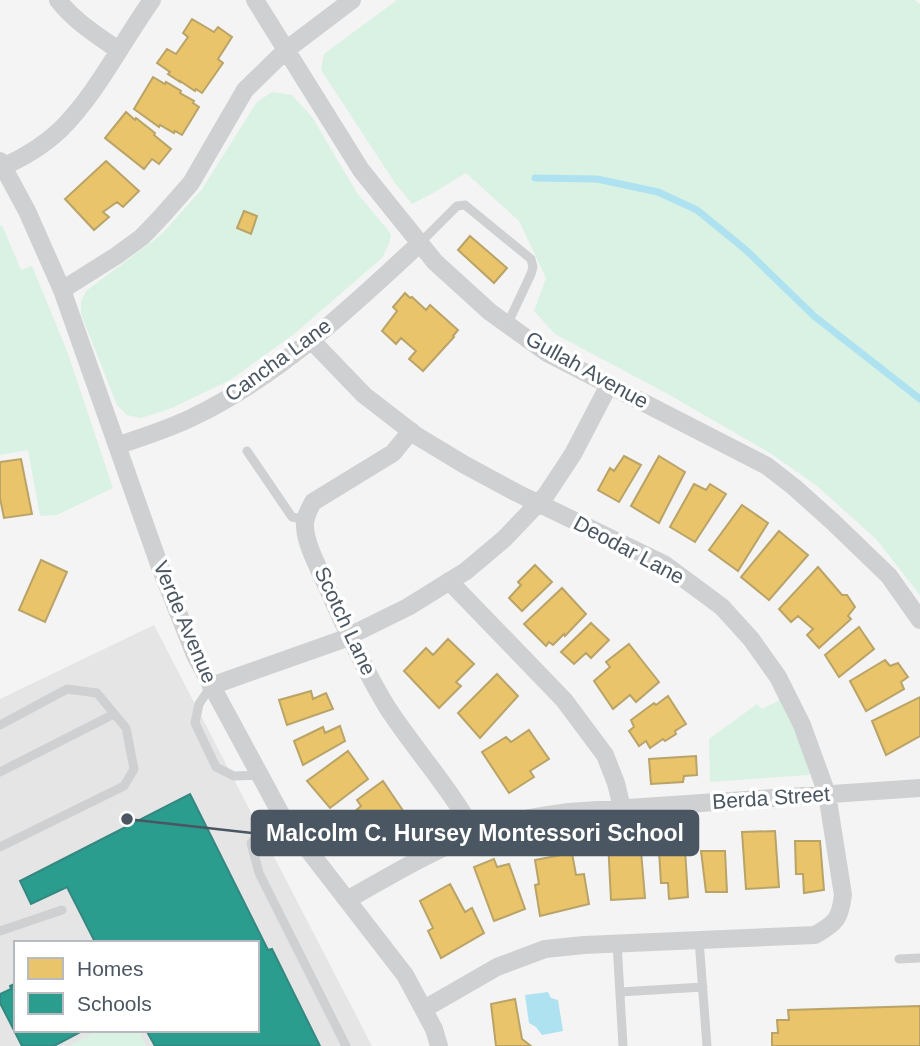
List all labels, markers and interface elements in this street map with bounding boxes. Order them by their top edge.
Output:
street label: Cancha Lane [220,314,335,406]
street label: Gullah Avenue [522,326,652,413]
street label: Deodar Lane [570,511,688,588]
street label: Verde Avenue [149,557,222,686]
street label: Scotch Lane [310,563,381,679]
street label: Berda Street [711,782,831,813]
callout: Malcolm C. Hursey Montessori School [252,811,698,855]
text: Malcolm C. Hursey Montessori School [266,820,684,846]
legend [14,941,259,1032]
text: Homes [77,957,144,980]
text: Schools [77,992,152,1015]

